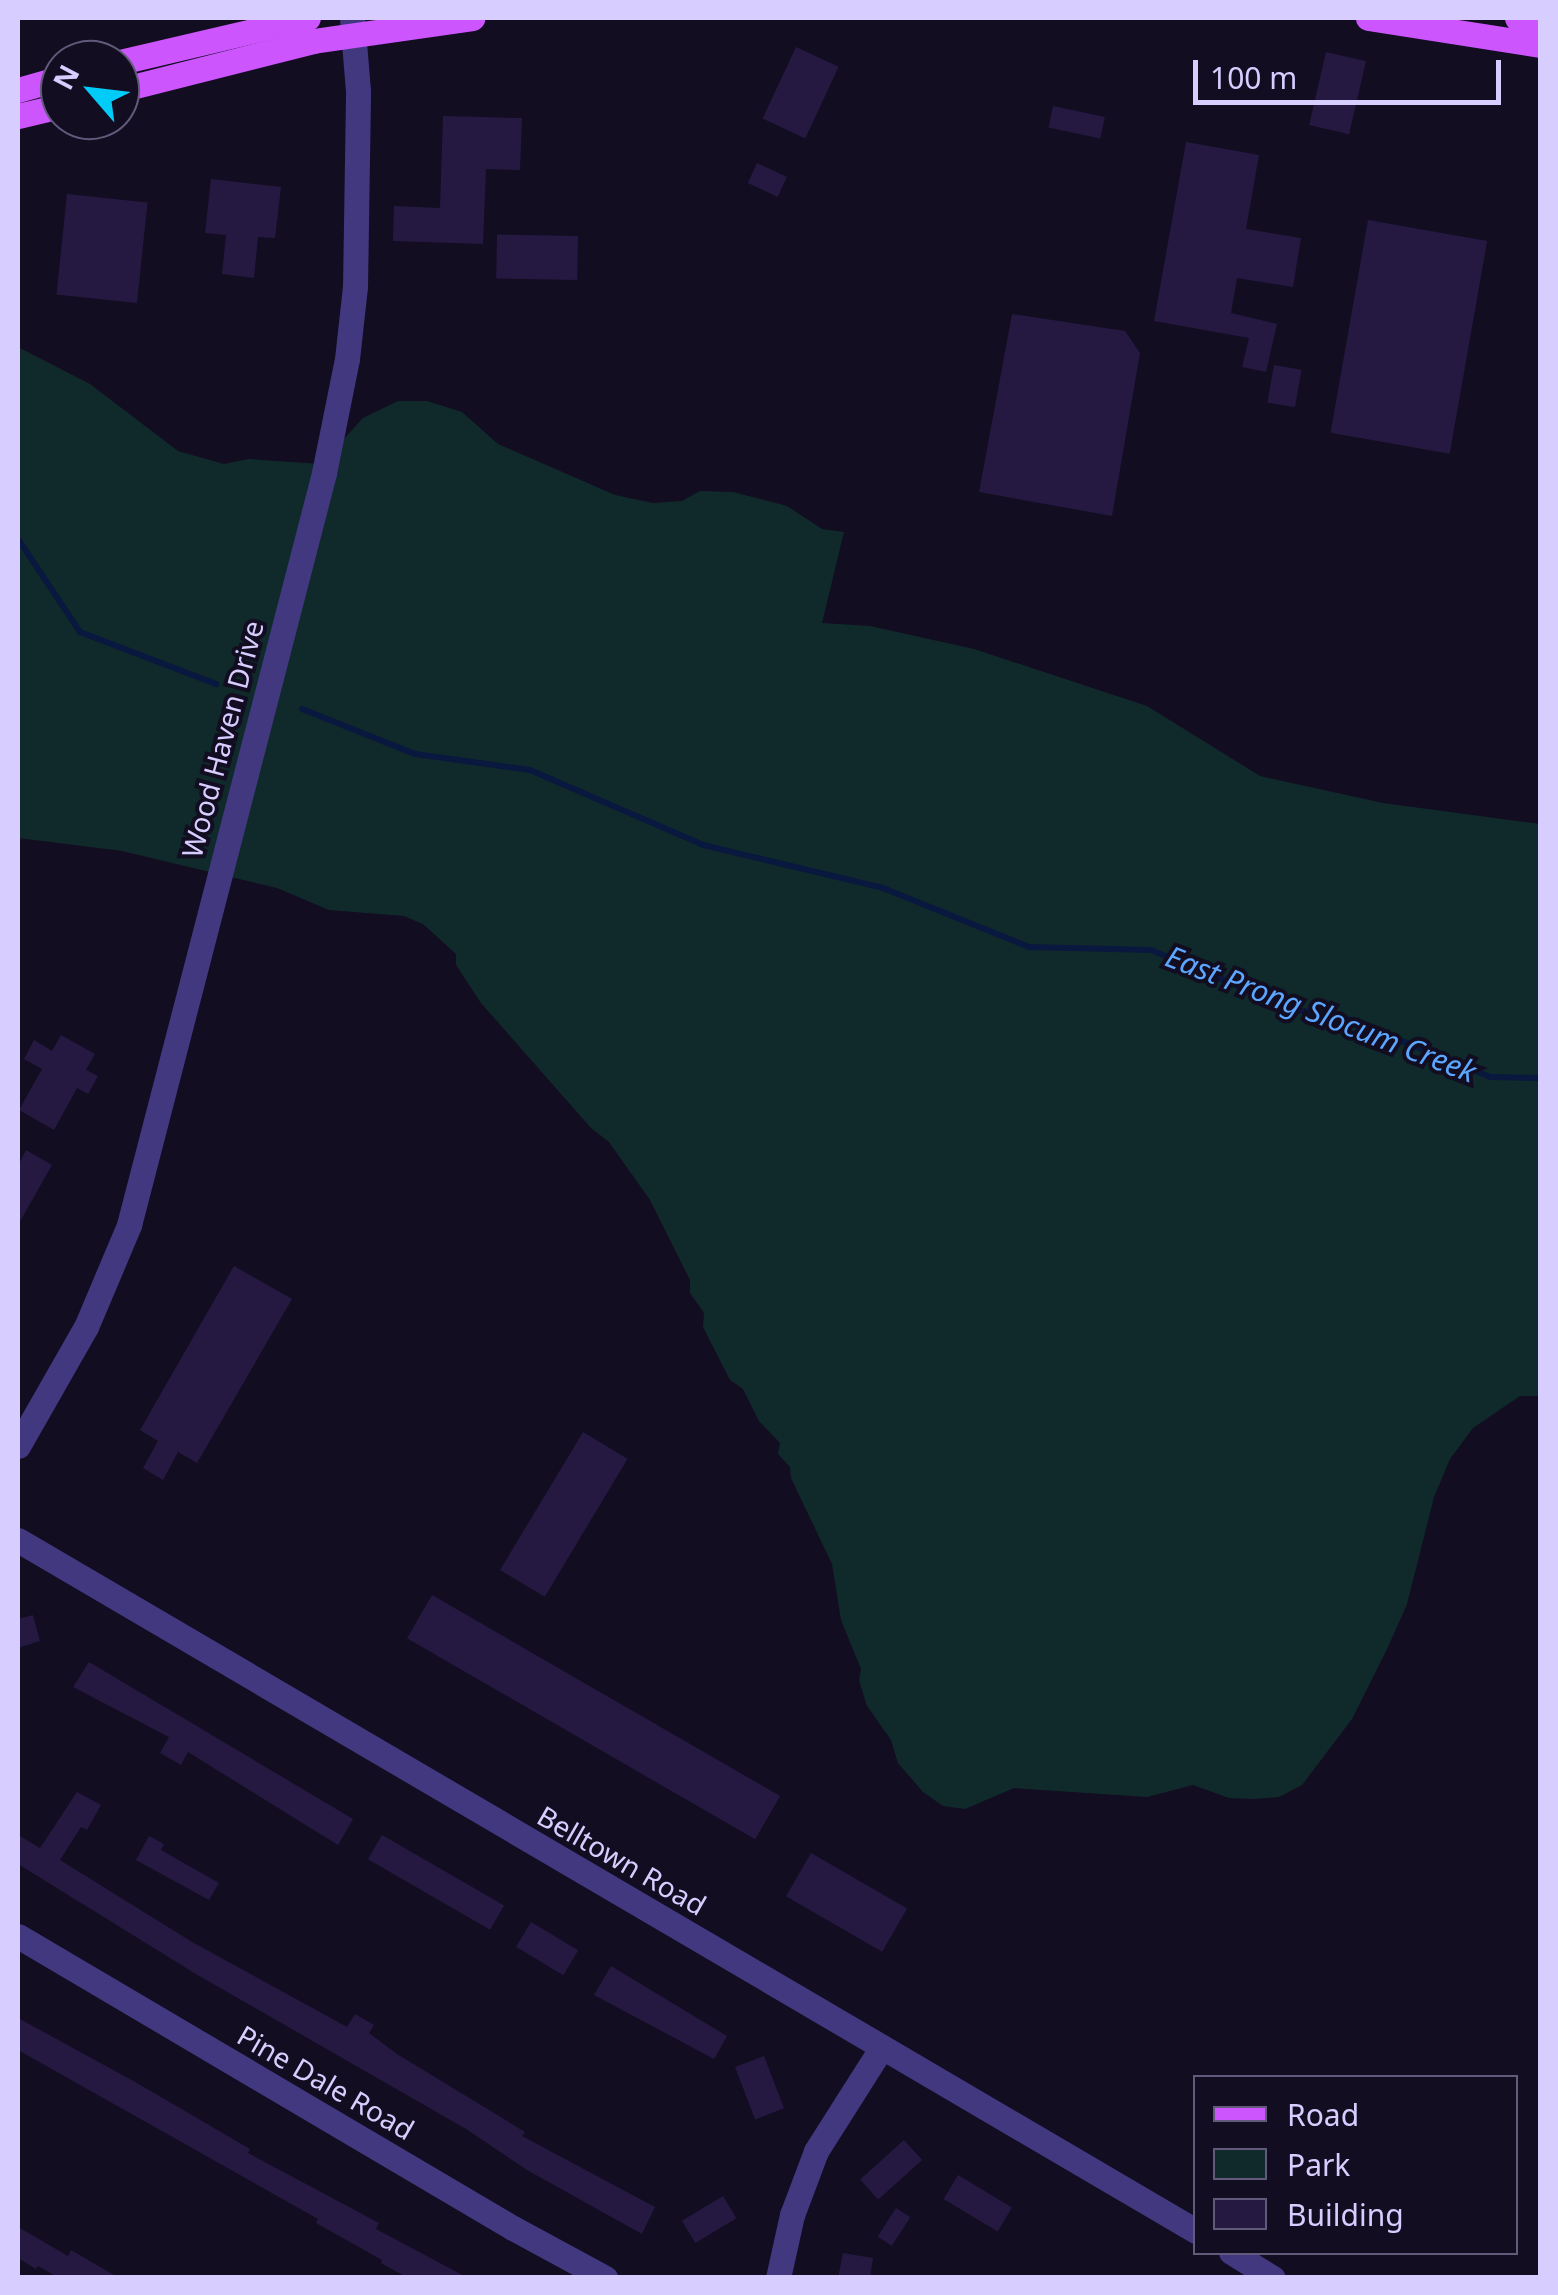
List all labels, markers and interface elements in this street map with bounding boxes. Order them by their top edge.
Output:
north arrow [40,40,140,140]
scale bar [1198,40,1506,102]
text: 100 m [1210,57,1297,98]
text: N [43,58,87,96]
street label: Wood Haven Drive [174,617,270,861]
water label: East Prong Slocum Creek [1161,938,1481,1090]
street label: Belltown Road [532,1798,712,1922]
street label: Pine Dale Road [232,2018,420,2146]
legend [1193,2075,1518,2255]
text: Road [1287,2094,1359,2135]
text: Park [1287,2144,1350,2185]
text: Building [1287,2194,1404,2235]

